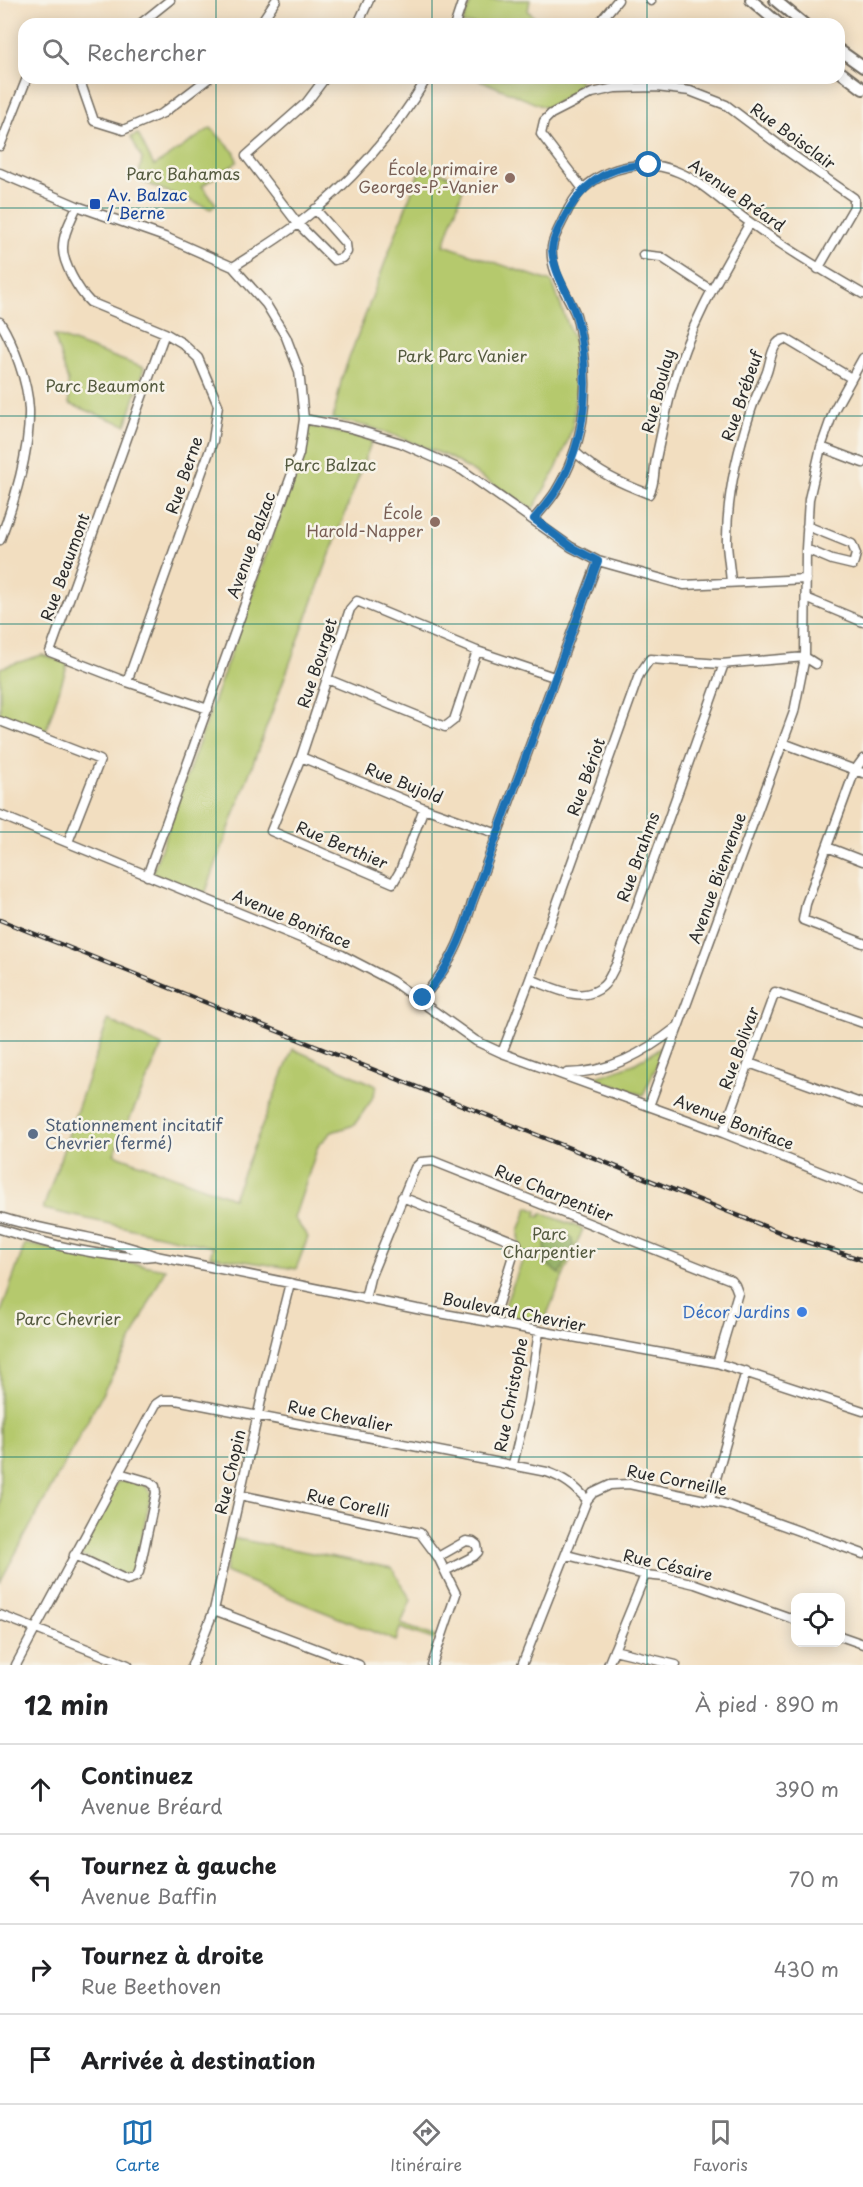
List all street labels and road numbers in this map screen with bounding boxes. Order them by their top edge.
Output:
street label: Rue Boisclair [746,96,842,175]
street label: Avenue Bréard [684,152,791,237]
street label: Rue Boulay [634,346,680,435]
street label: Rue Brébeuf [714,346,768,444]
street label: Rue Berne [159,433,208,517]
street label: Avenue Balzac [220,488,280,601]
street label: Rue Beaumont [33,509,95,624]
street label: Rue Bourget [290,614,342,711]
street label: Rue Bériot [560,734,610,819]
street label: Rue Bujold [362,756,447,809]
street label: Rue Brahms [610,808,664,905]
street label: Avenue Bienvenue [681,809,751,947]
street label: Rue Berthier [293,814,393,874]
street label: Avenue Boniface [229,882,355,954]
street label: Rue Bolivar [712,1002,764,1092]
street label: Avenue Boniface [671,1087,798,1155]
street label: Rue Charpentier [492,1157,618,1227]
street label: Boulevard Chevrier [440,1285,589,1337]
street label: Rue Christophe [487,1336,533,1454]
street label: Rue Chevalier [286,1393,395,1437]
street label: Rue Chopin [208,1427,250,1517]
street label: Rue Corneille [625,1458,730,1501]
street label: Rue Corelli [305,1482,392,1522]
street label: Rue Césaire [621,1542,715,1586]

